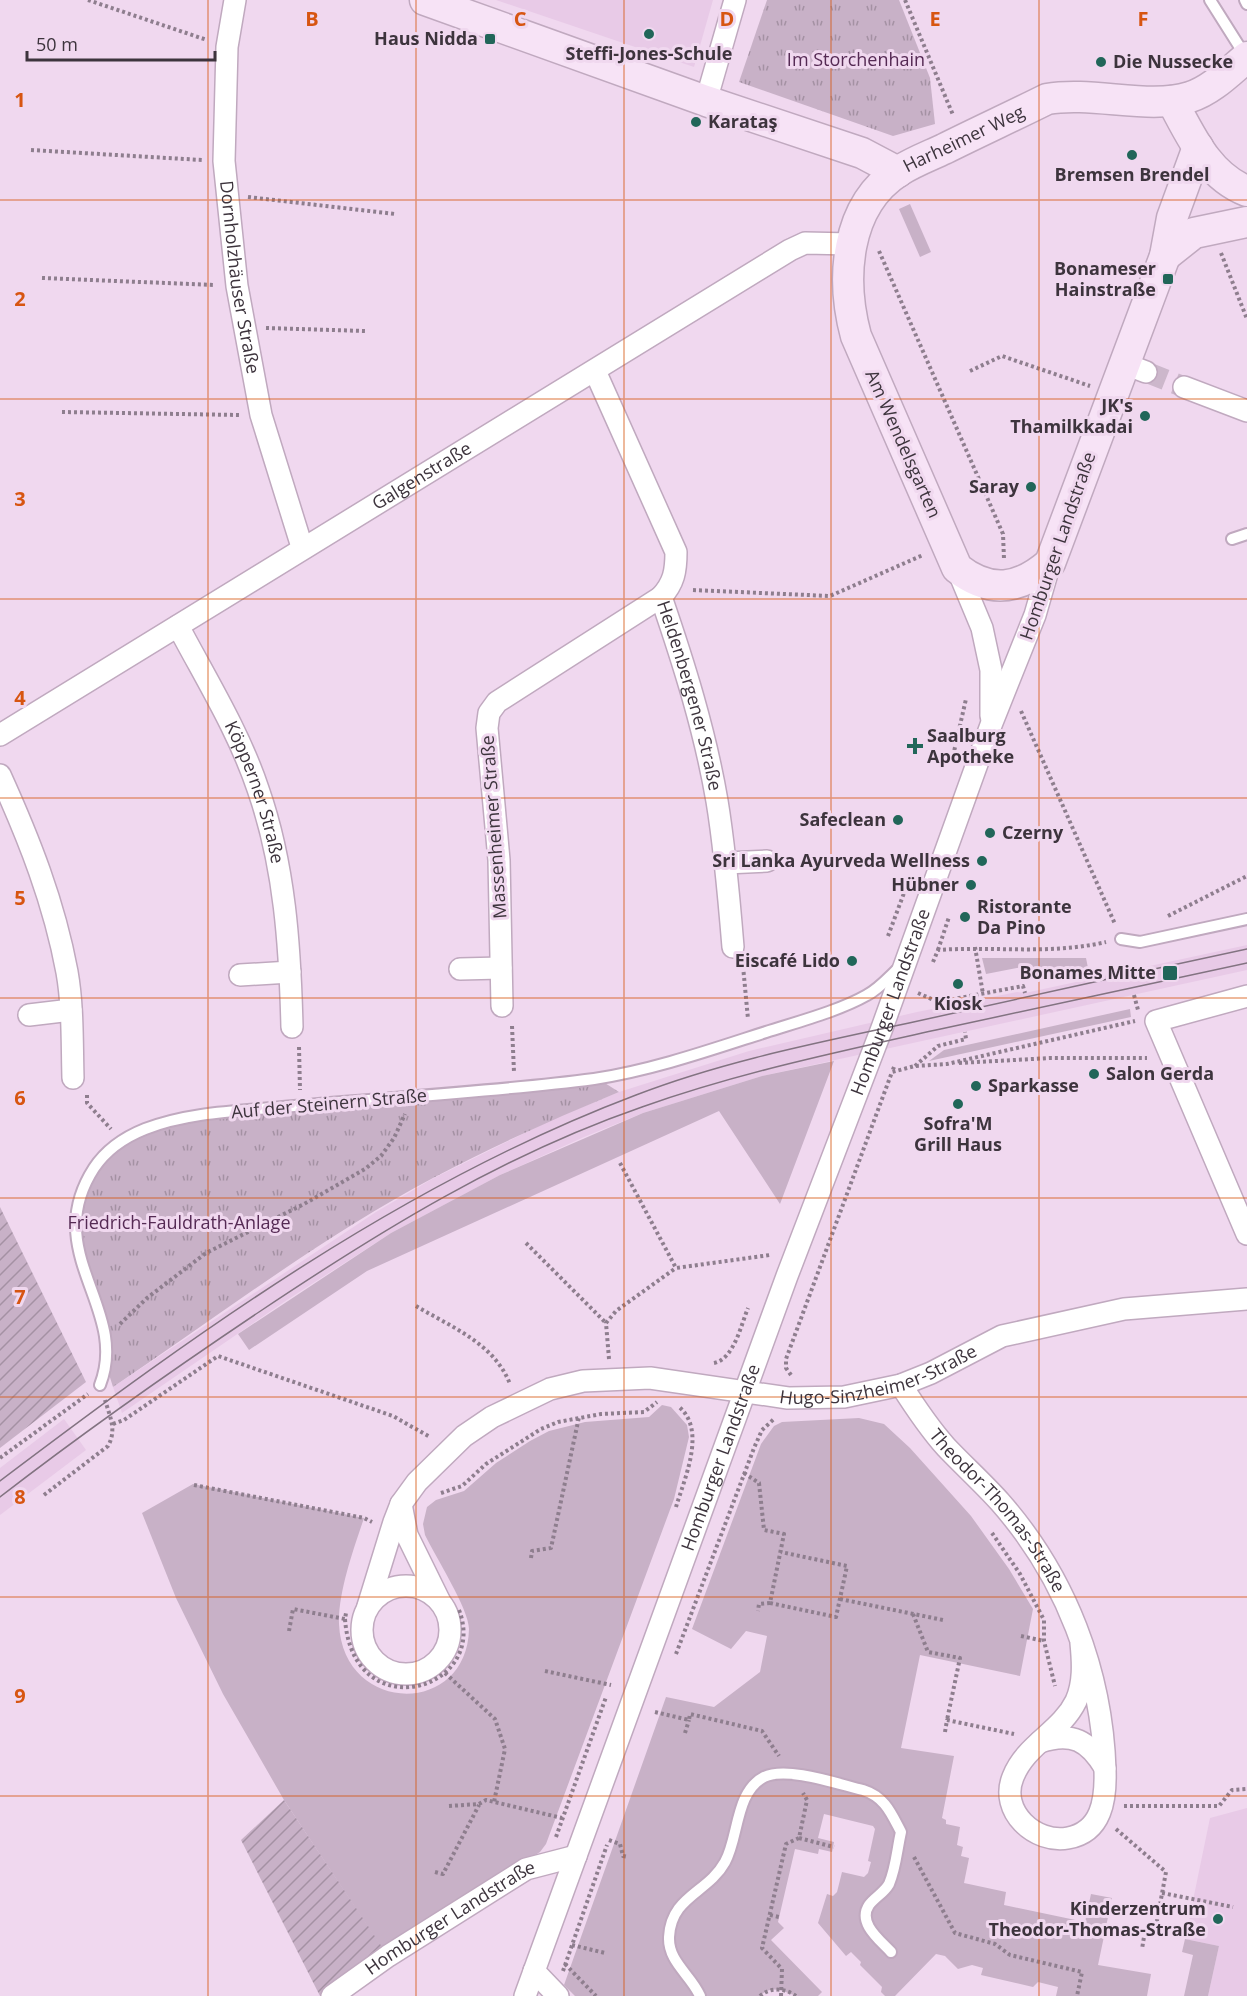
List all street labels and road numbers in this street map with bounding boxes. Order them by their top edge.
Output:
street label: Harheimer Weg [898,99,1028,177]
street label: Dornholzhäuser Straße [215,179,266,376]
street label: Am Wendelsgarten [861,366,947,521]
street label: Galgenstraße [367,436,475,515]
street label: Homburger Landstraße [1014,449,1101,643]
street label: Heldenbergener Straße [652,597,728,793]
street label: Köpperner Straße [220,717,290,865]
street label: Massenheimer Straße [475,734,511,920]
street label: Homburger Landstraße [844,905,935,1099]
street label: Auf der Steinern Straße [230,1082,428,1124]
street label: Hugo-Sinzheimer-Straße [778,1338,981,1410]
street label: Homburger Landstraße [675,1360,765,1554]
street label: Theodor-Thomas-Straße [925,1423,1072,1596]
street label: Homburger Landstraße [360,1854,537,1980]

